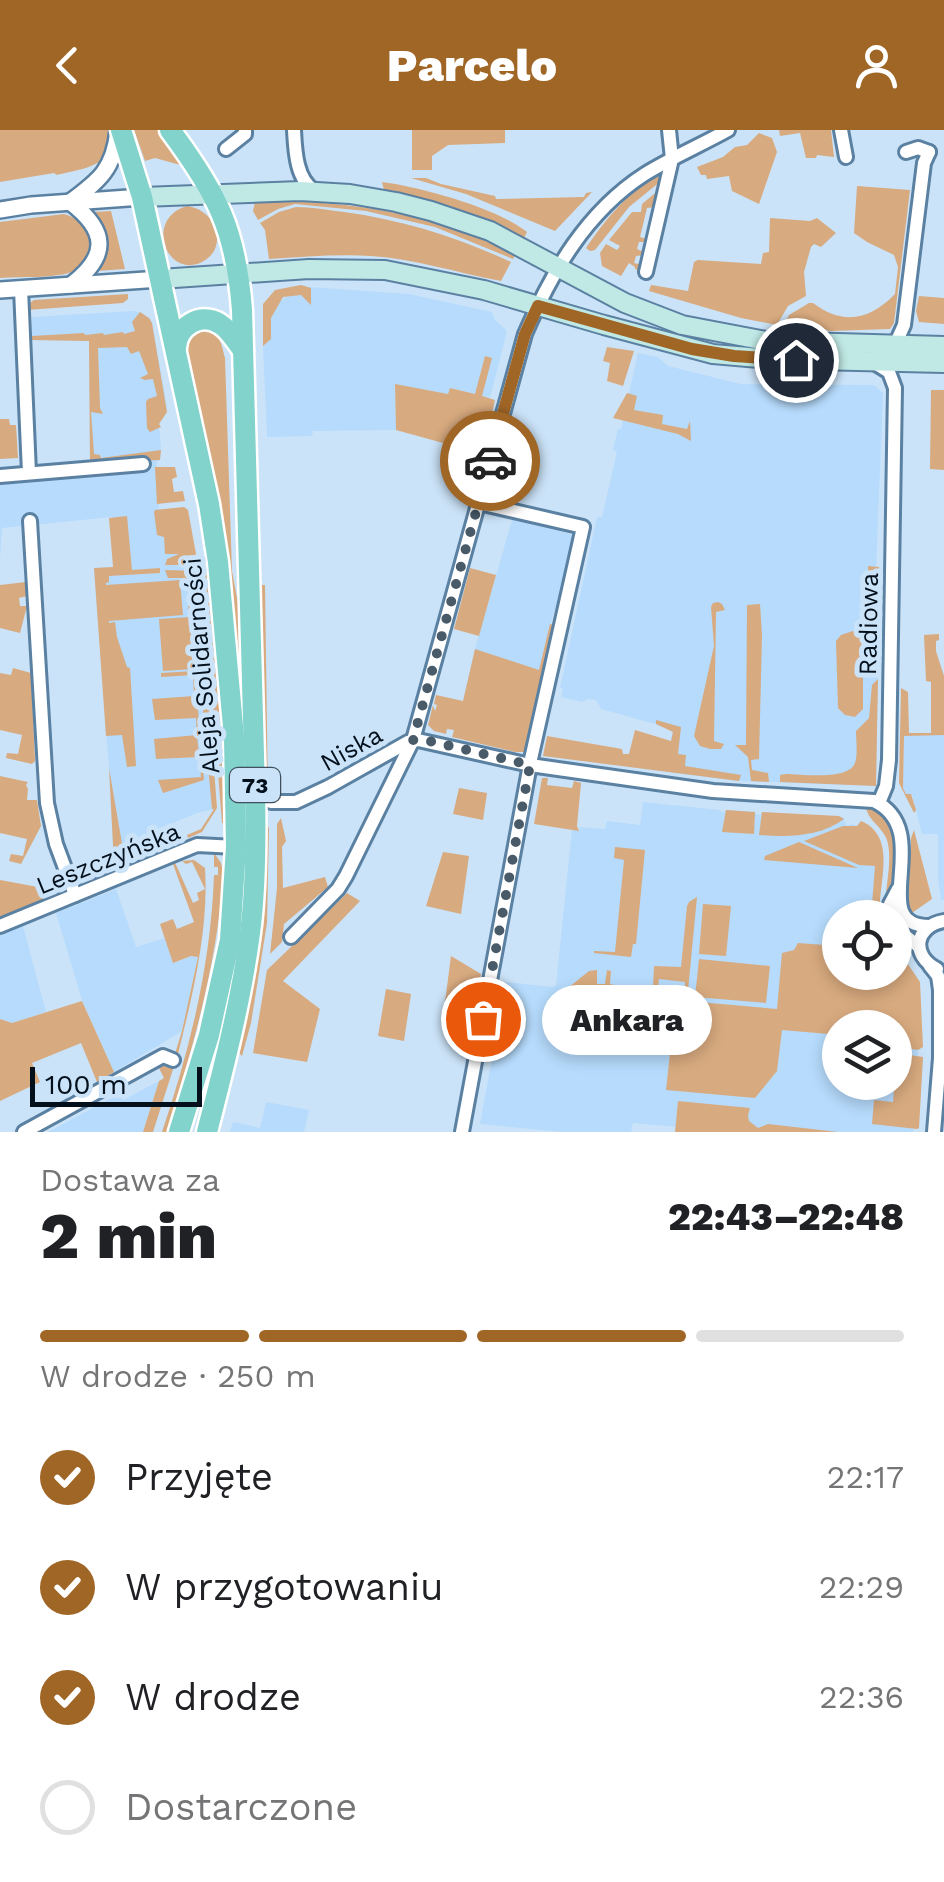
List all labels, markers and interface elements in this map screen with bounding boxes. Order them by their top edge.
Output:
icon: back [40,38,95,93]
icon: person [849,38,904,93]
text: Parcelo [387,39,557,92]
pin [754,318,839,403]
icon: home [769,333,824,388]
courier [440,411,540,511]
icon: car [463,434,518,489]
street label: Aleja Solidarności [178,557,225,775]
street label: Radiowa [853,573,884,675]
street label: Niska [315,720,387,777]
road number: 73 [230,768,280,802]
street label: Leszczyńska [32,816,184,900]
map controls [822,900,912,1100]
button: locate [822,900,912,990]
pin [441,977,526,1062]
callout: Ankara [543,984,713,1054]
icon: bag [456,992,511,1047]
text: Ankara [570,1001,684,1039]
button: layers [822,1010,912,1100]
scale bar [30,1062,202,1106]
text: 100 m [45,1068,127,1101]
text: Dostawa za [40,1161,220,1199]
text: 22:43–22:48 [668,1195,904,1239]
text: 2 min [40,1198,217,1274]
text: W drodze · 250 m [40,1357,316,1395]
icon: check [40,1450,95,1505]
text: Przyjęte [125,1455,273,1499]
text: 22:17 [827,1458,904,1496]
icon: check [40,1560,95,1615]
text: W przygotowaniu [125,1565,444,1609]
text: 22:29 [819,1568,904,1606]
icon: check [40,1670,95,1725]
text: W drodze [125,1675,301,1719]
text: 22:36 [819,1678,904,1716]
text: Dostarczone [125,1785,357,1829]

